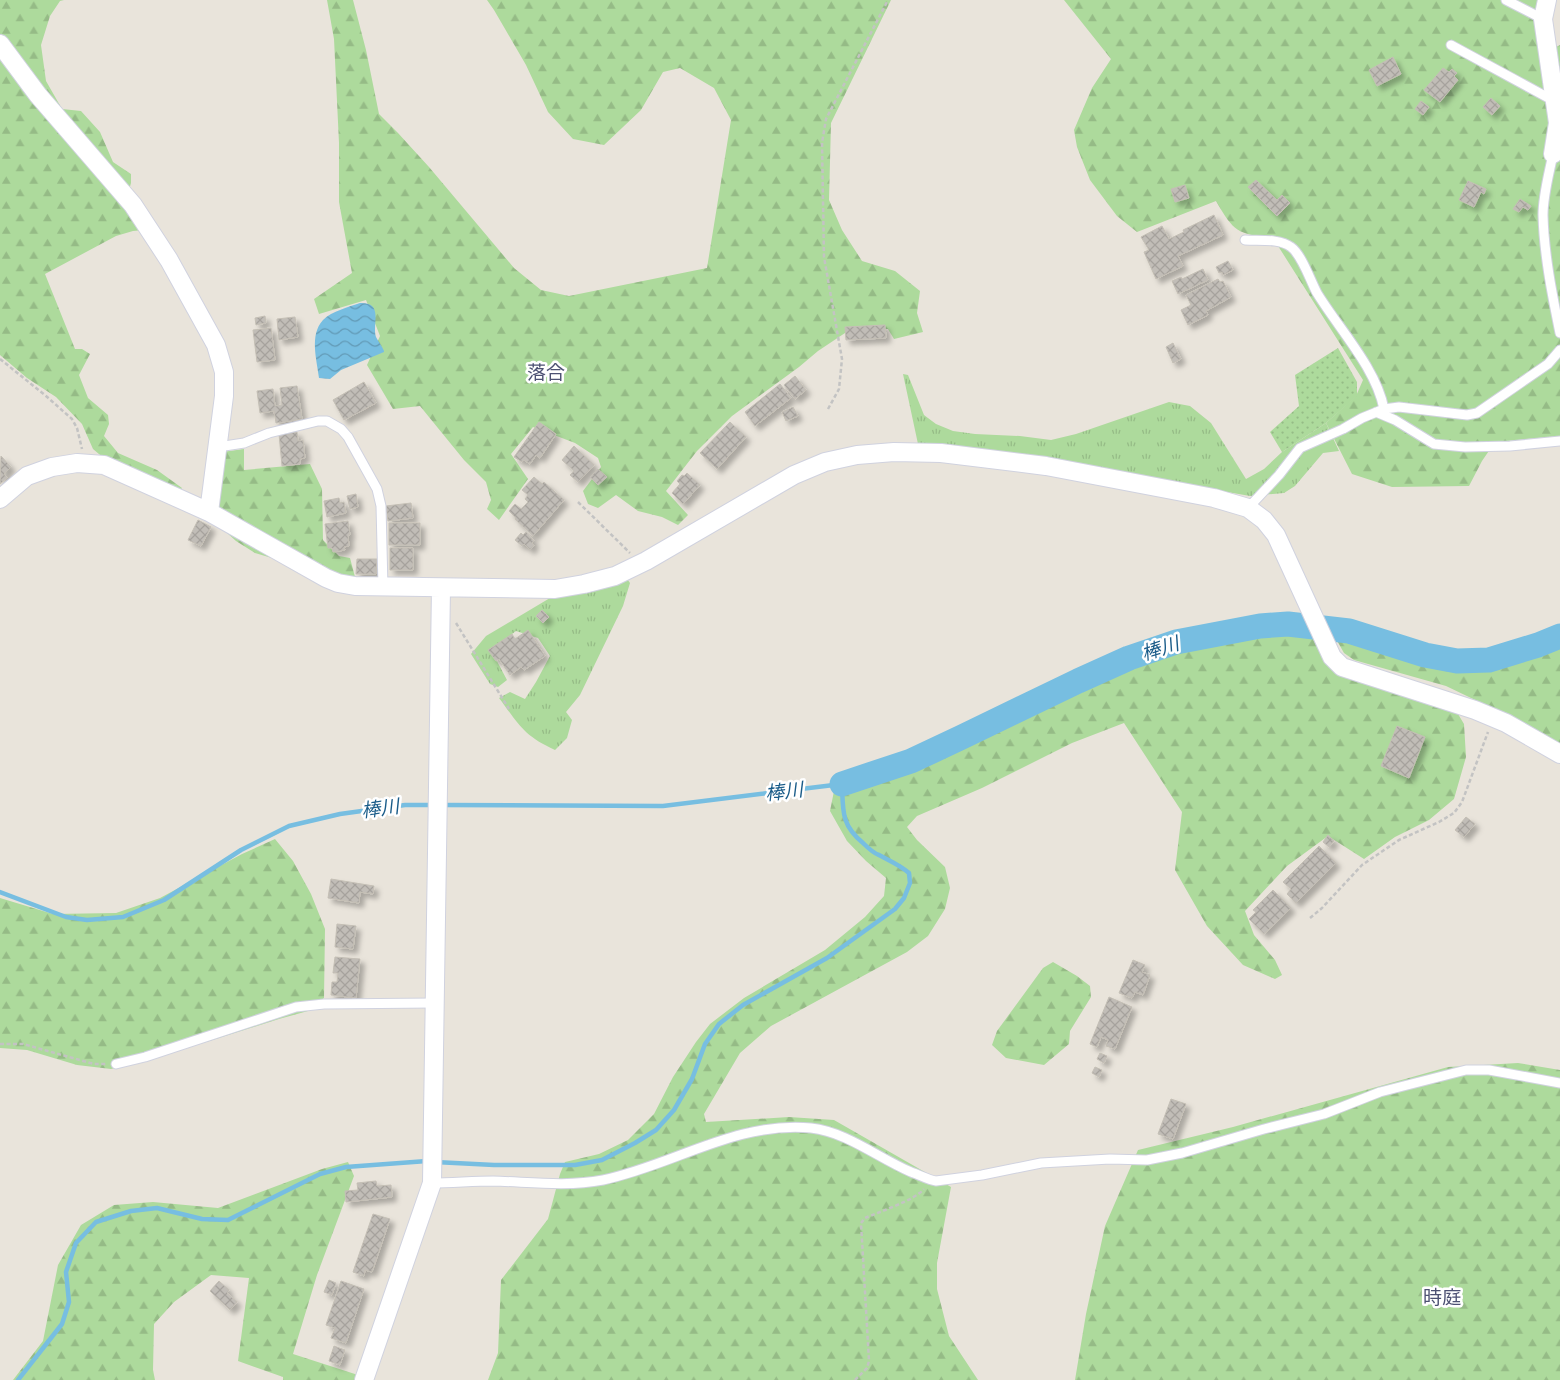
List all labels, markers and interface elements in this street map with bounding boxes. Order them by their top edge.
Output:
district label: 落合 [527,360,565,384]
water label: 棒川 [1138,630,1184,665]
water label: 棒川 [764,777,806,805]
water label: 棒川 [360,793,402,823]
district label: 時庭 [1423,1285,1461,1309]

